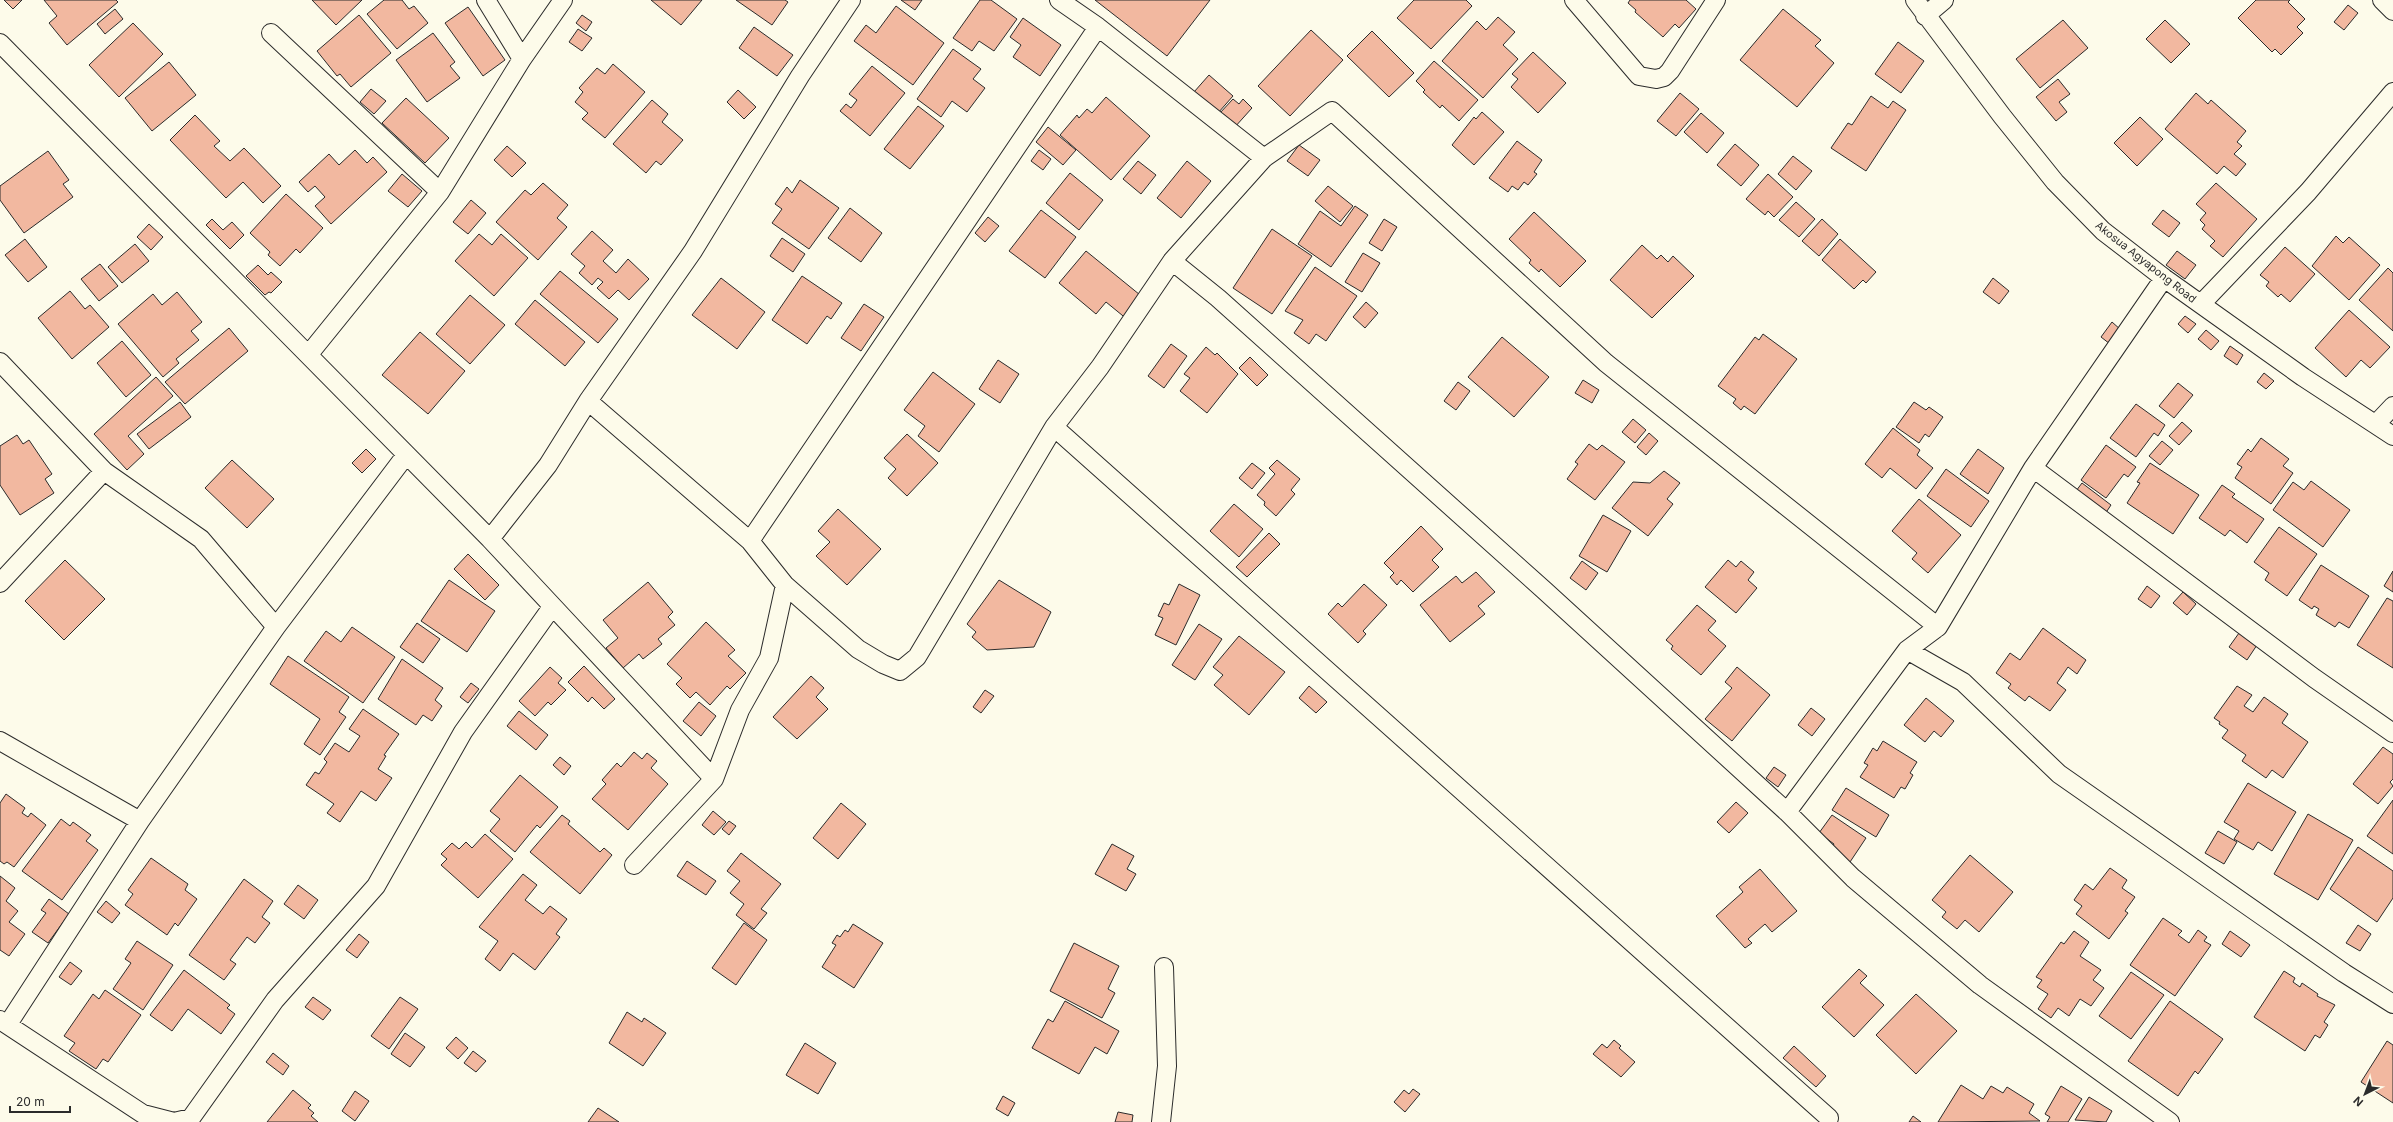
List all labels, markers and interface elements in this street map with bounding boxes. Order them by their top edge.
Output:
street label: Akosua Agyapong Road [2093,218,2199,306]
north arrow [2345,1074,2385,1114]
scale bar [10,1088,70,1114]
text: N [2351,1093,2366,1109]
text: 20 m [16,1094,45,1109]

